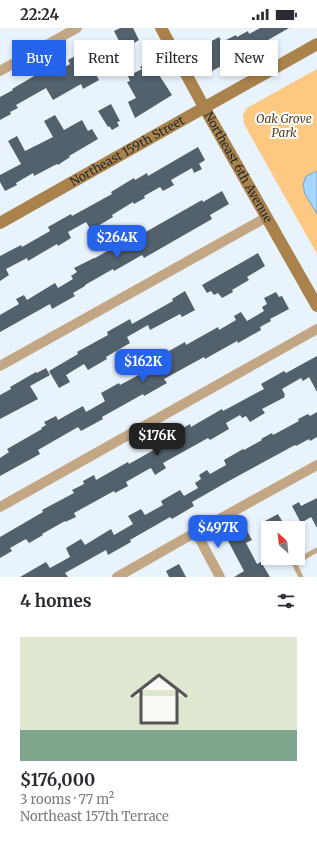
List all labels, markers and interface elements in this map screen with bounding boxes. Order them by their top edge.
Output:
text: 22:24 [20,5,59,24]
chip: Buy [12,40,66,76]
chip: Rent [74,40,134,76]
chip: Filters [142,40,212,76]
chip: New [220,40,278,76]
street label: Northeast 6th Avenue [201,109,276,225]
park label: Oak Grove Park [256,111,312,140]
street label: Northeast 159th Street [67,112,187,189]
pin: $264K [89,225,145,259]
text: $264K [96,229,138,246]
pin: $162K [115,349,171,383]
text: $162K [124,353,162,370]
pin: $176K [129,423,185,457]
text: $176K [138,427,176,444]
pin: $497K [190,515,246,549]
text: $497K [197,519,239,536]
north arrow [261,521,305,565]
map controls [261,521,305,565]
text: 4 homes [20,590,91,612]
icon: filters [275,590,297,612]
icon: home [123,663,195,735]
text: $176,000 [20,769,95,791]
text: 3 rooms · 77 m² [20,791,114,808]
text: Northeast 157th Terrace [20,808,169,825]

